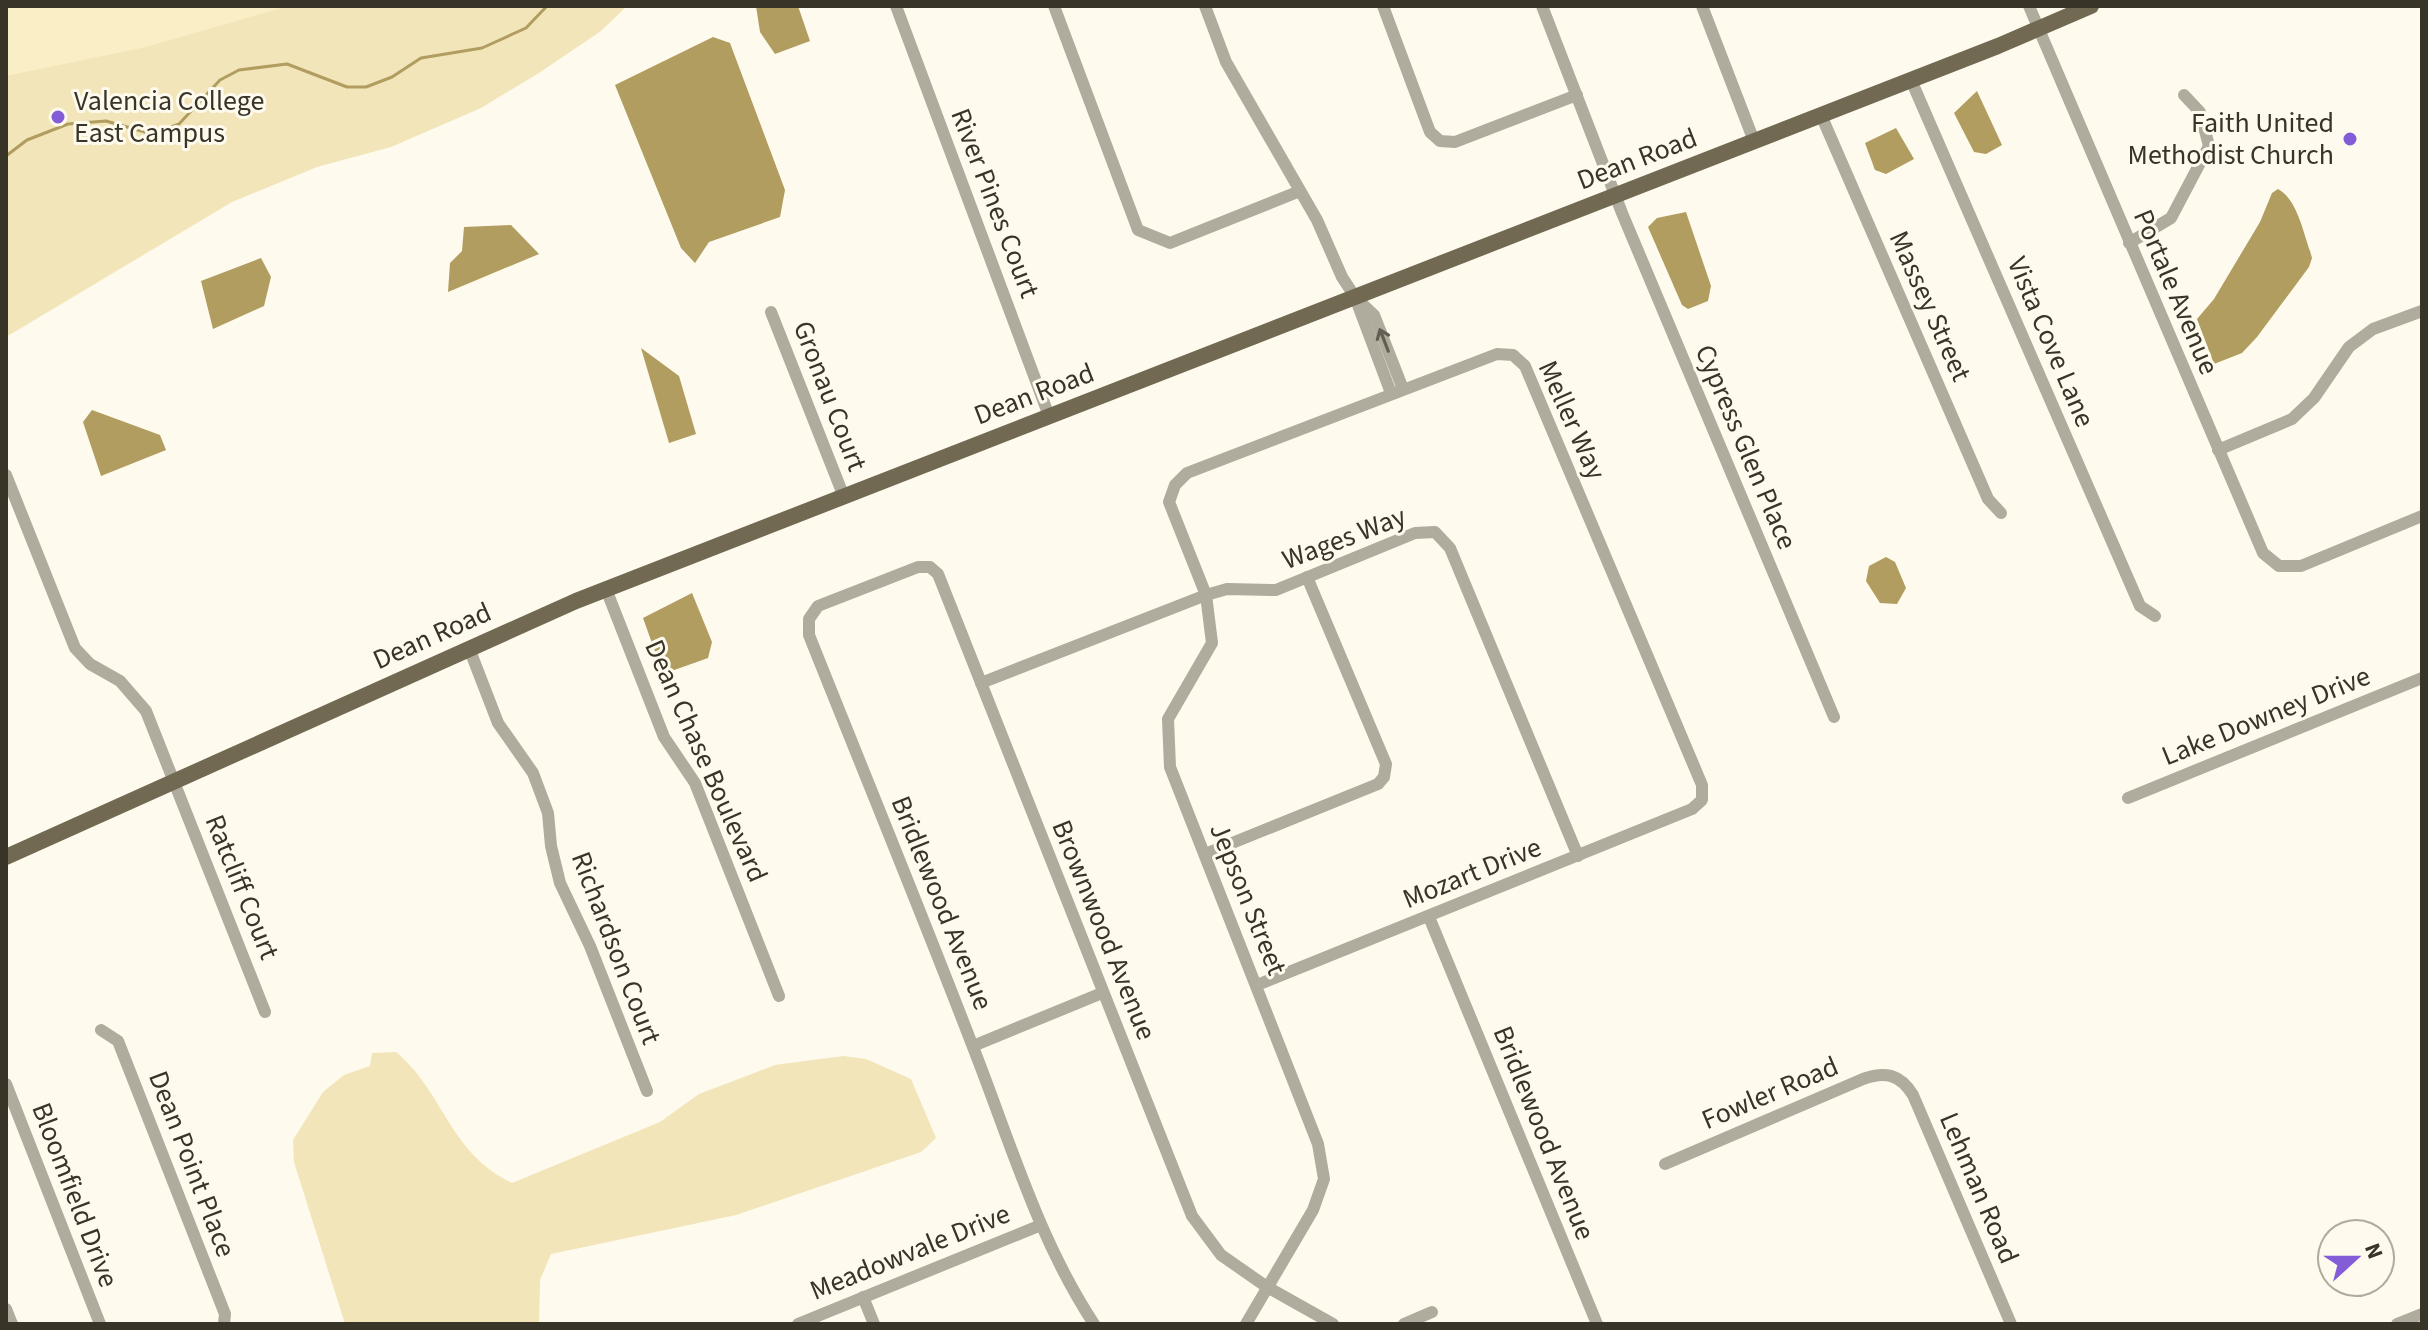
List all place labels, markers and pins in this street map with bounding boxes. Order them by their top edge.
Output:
place label: Valencia College East Campus [74,81,264,153]
place label: Faith United Methodist Church [2128,103,2334,175]
marker: Valencia College East Campus [49,108,67,126]
marker: Faith United Methodist Church [2341,130,2359,148]

